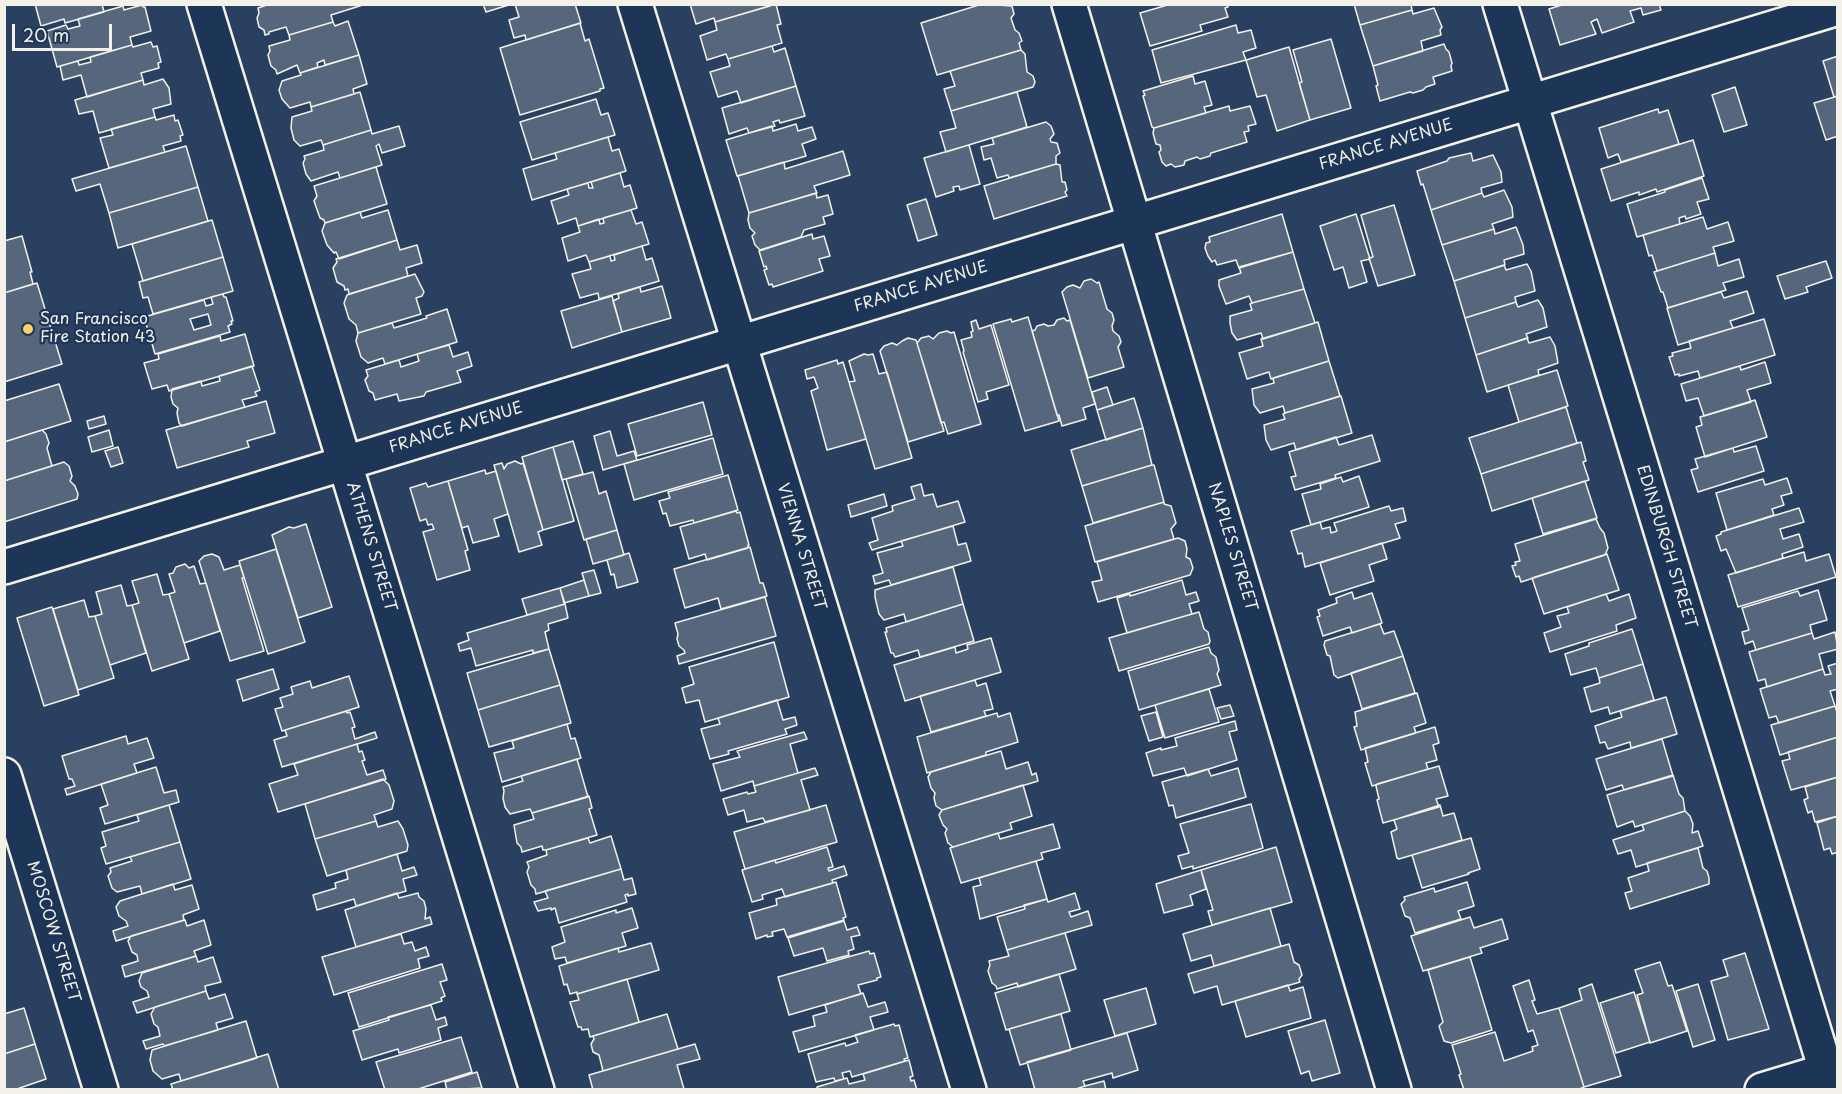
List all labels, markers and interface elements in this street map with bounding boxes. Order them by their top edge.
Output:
scale bar [15,12,116,50]
text: 20 m [23,21,69,48]
street label: FRANCE AVENUE [1317,116,1455,174]
street label: FRANCE AVENUE [852,258,990,316]
place label: San Francisco Fire Station 43 [40,310,155,348]
marker: San Francisco Fire Station 43 [21,322,35,336]
street label: FRANCE AVENUE [387,399,525,457]
street label: EDINBURGH STREET [1632,463,1700,631]
street label: ATHENS STREET [342,480,400,614]
street label: NAPLES STREET [1203,480,1261,614]
street label: VIENNA STREET [773,481,829,613]
street label: MOSCOW STREET [22,859,84,1005]

